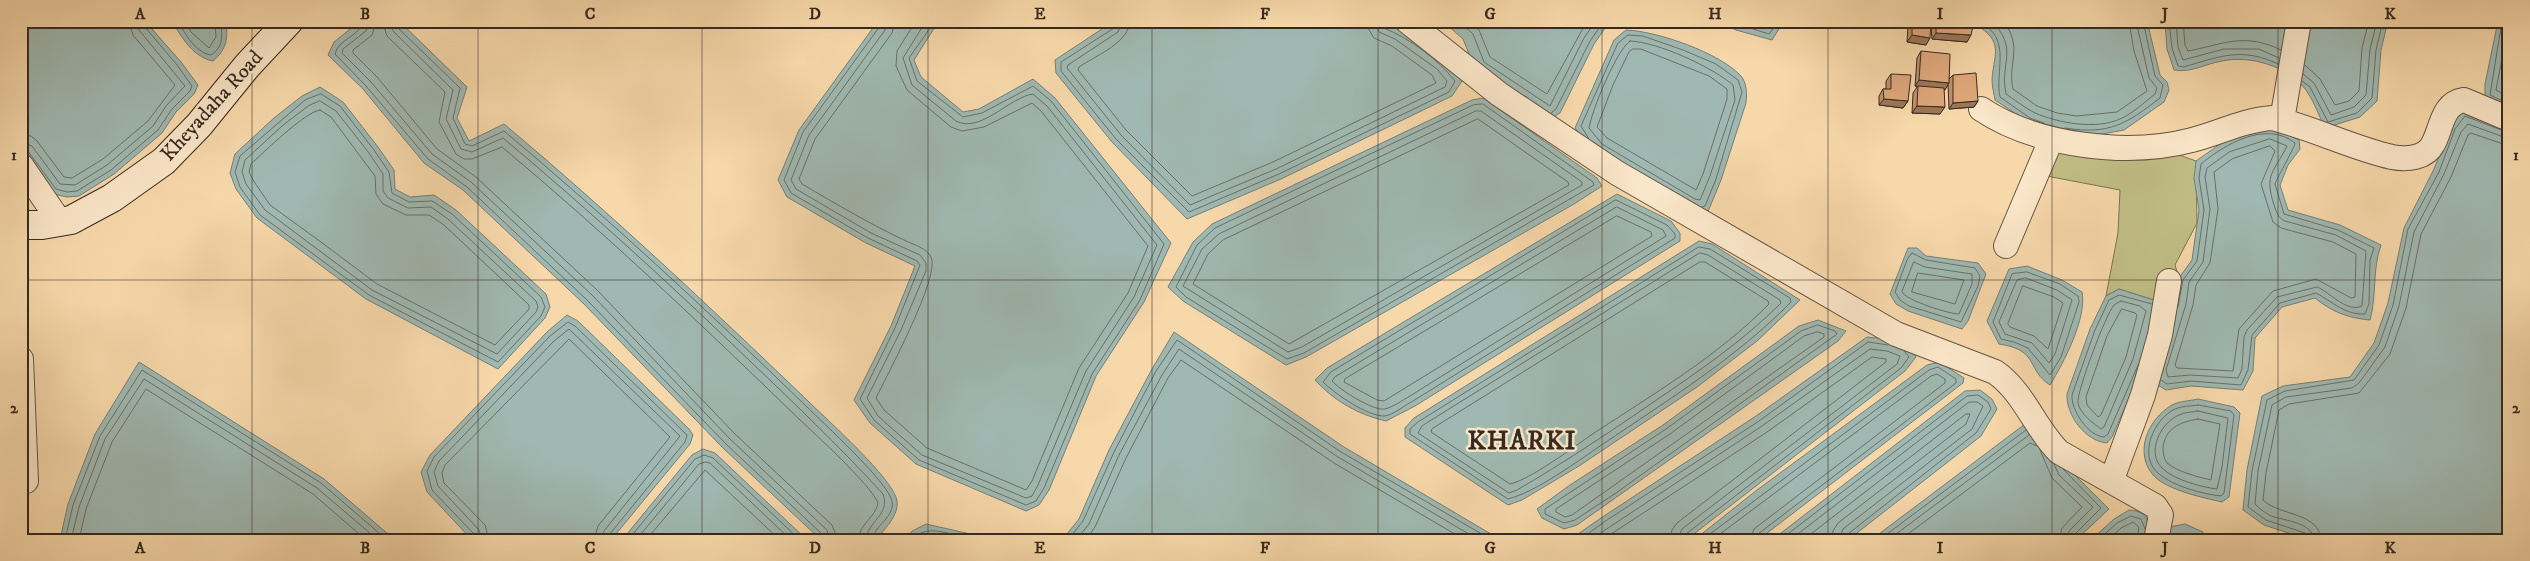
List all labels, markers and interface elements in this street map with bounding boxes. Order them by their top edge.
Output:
text: A [134,4,146,24]
text: B [360,4,370,24]
text: C [585,4,595,24]
text: D [809,4,821,24]
text: E [1034,4,1046,24]
text: F [1260,4,1270,24]
text: G [1484,4,1496,24]
text: H [1708,4,1722,24]
text: I [1937,4,1944,24]
text: J [2160,4,2169,24]
text: K [2384,4,2396,24]
street label: Kheyadaha Road [155,45,269,167]
text: 1 [11,145,17,165]
text: 1 [2513,145,2519,165]
text: 2 [10,398,19,418]
text: 2 [2512,398,2521,418]
district label: KHARKI [1468,425,1576,458]
text: A [134,538,146,558]
text: B [360,538,370,558]
text: C [585,538,595,558]
text: D [809,538,821,558]
text: E [1034,538,1046,558]
text: F [1260,538,1270,558]
text: G [1484,538,1496,558]
text: H [1708,538,1722,558]
text: I [1937,538,1944,558]
text: J [2160,538,2169,558]
text: K [2384,538,2396,558]

